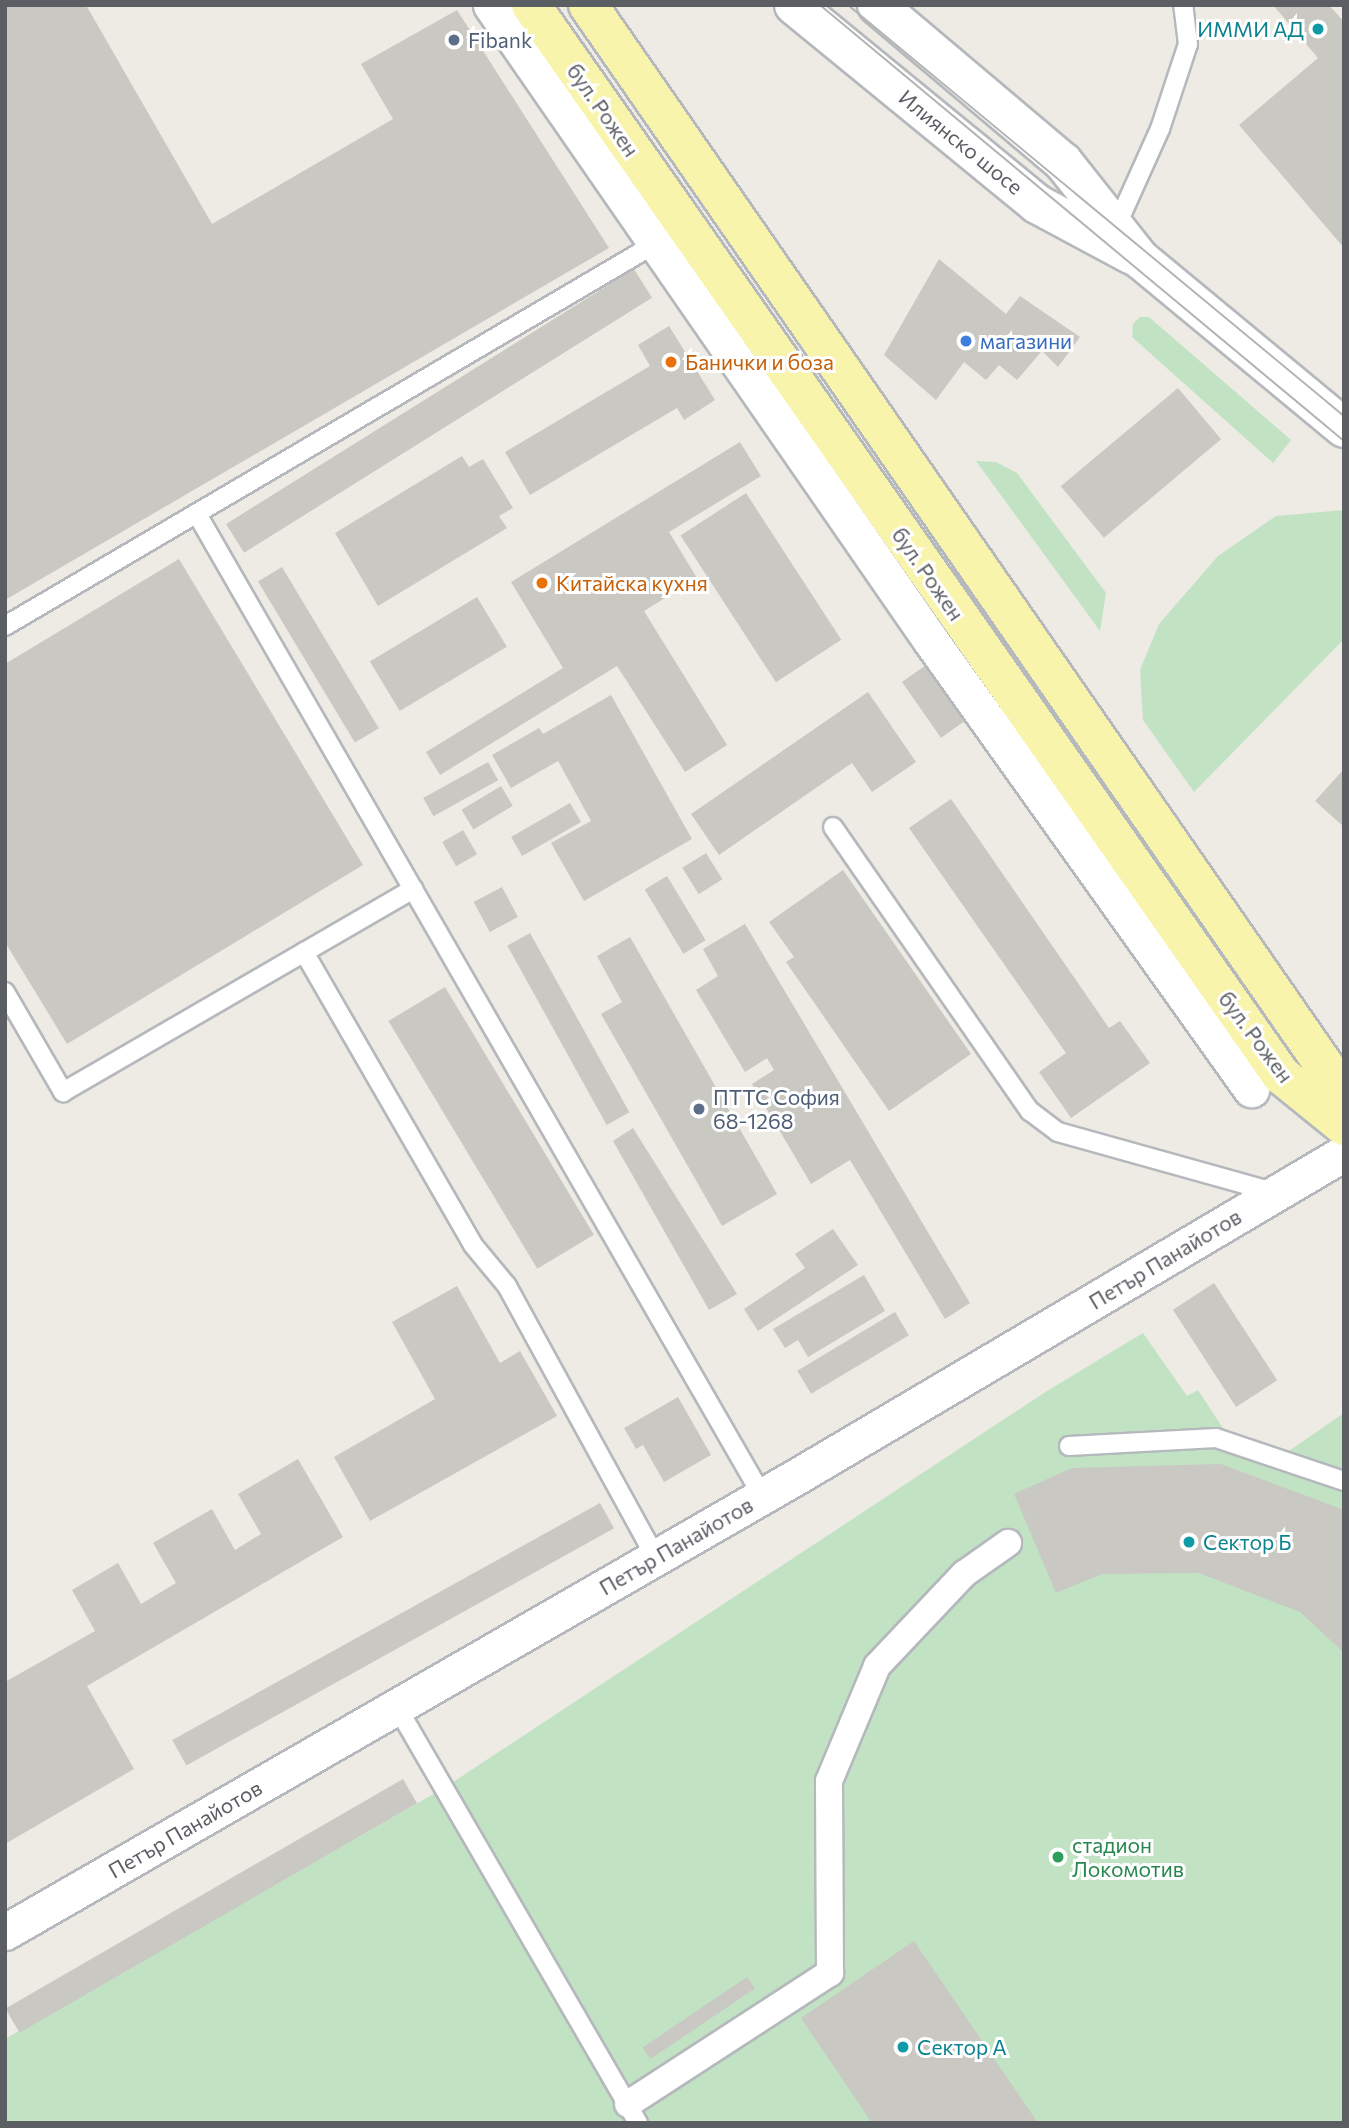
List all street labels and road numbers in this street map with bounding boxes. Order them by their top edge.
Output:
street label: бул. Рожен [562,59,644,161]
street label: Илиянско шосе [894,84,1028,200]
street label: бул. Рожен [887,523,969,625]
street label: бул. Рожен [1214,986,1298,1088]
street label: Петър Панайотов [1084,1204,1246,1314]
street label: Петър Панайотов [595,1492,757,1600]
street label: Петър Панайотов [104,1775,266,1883]

